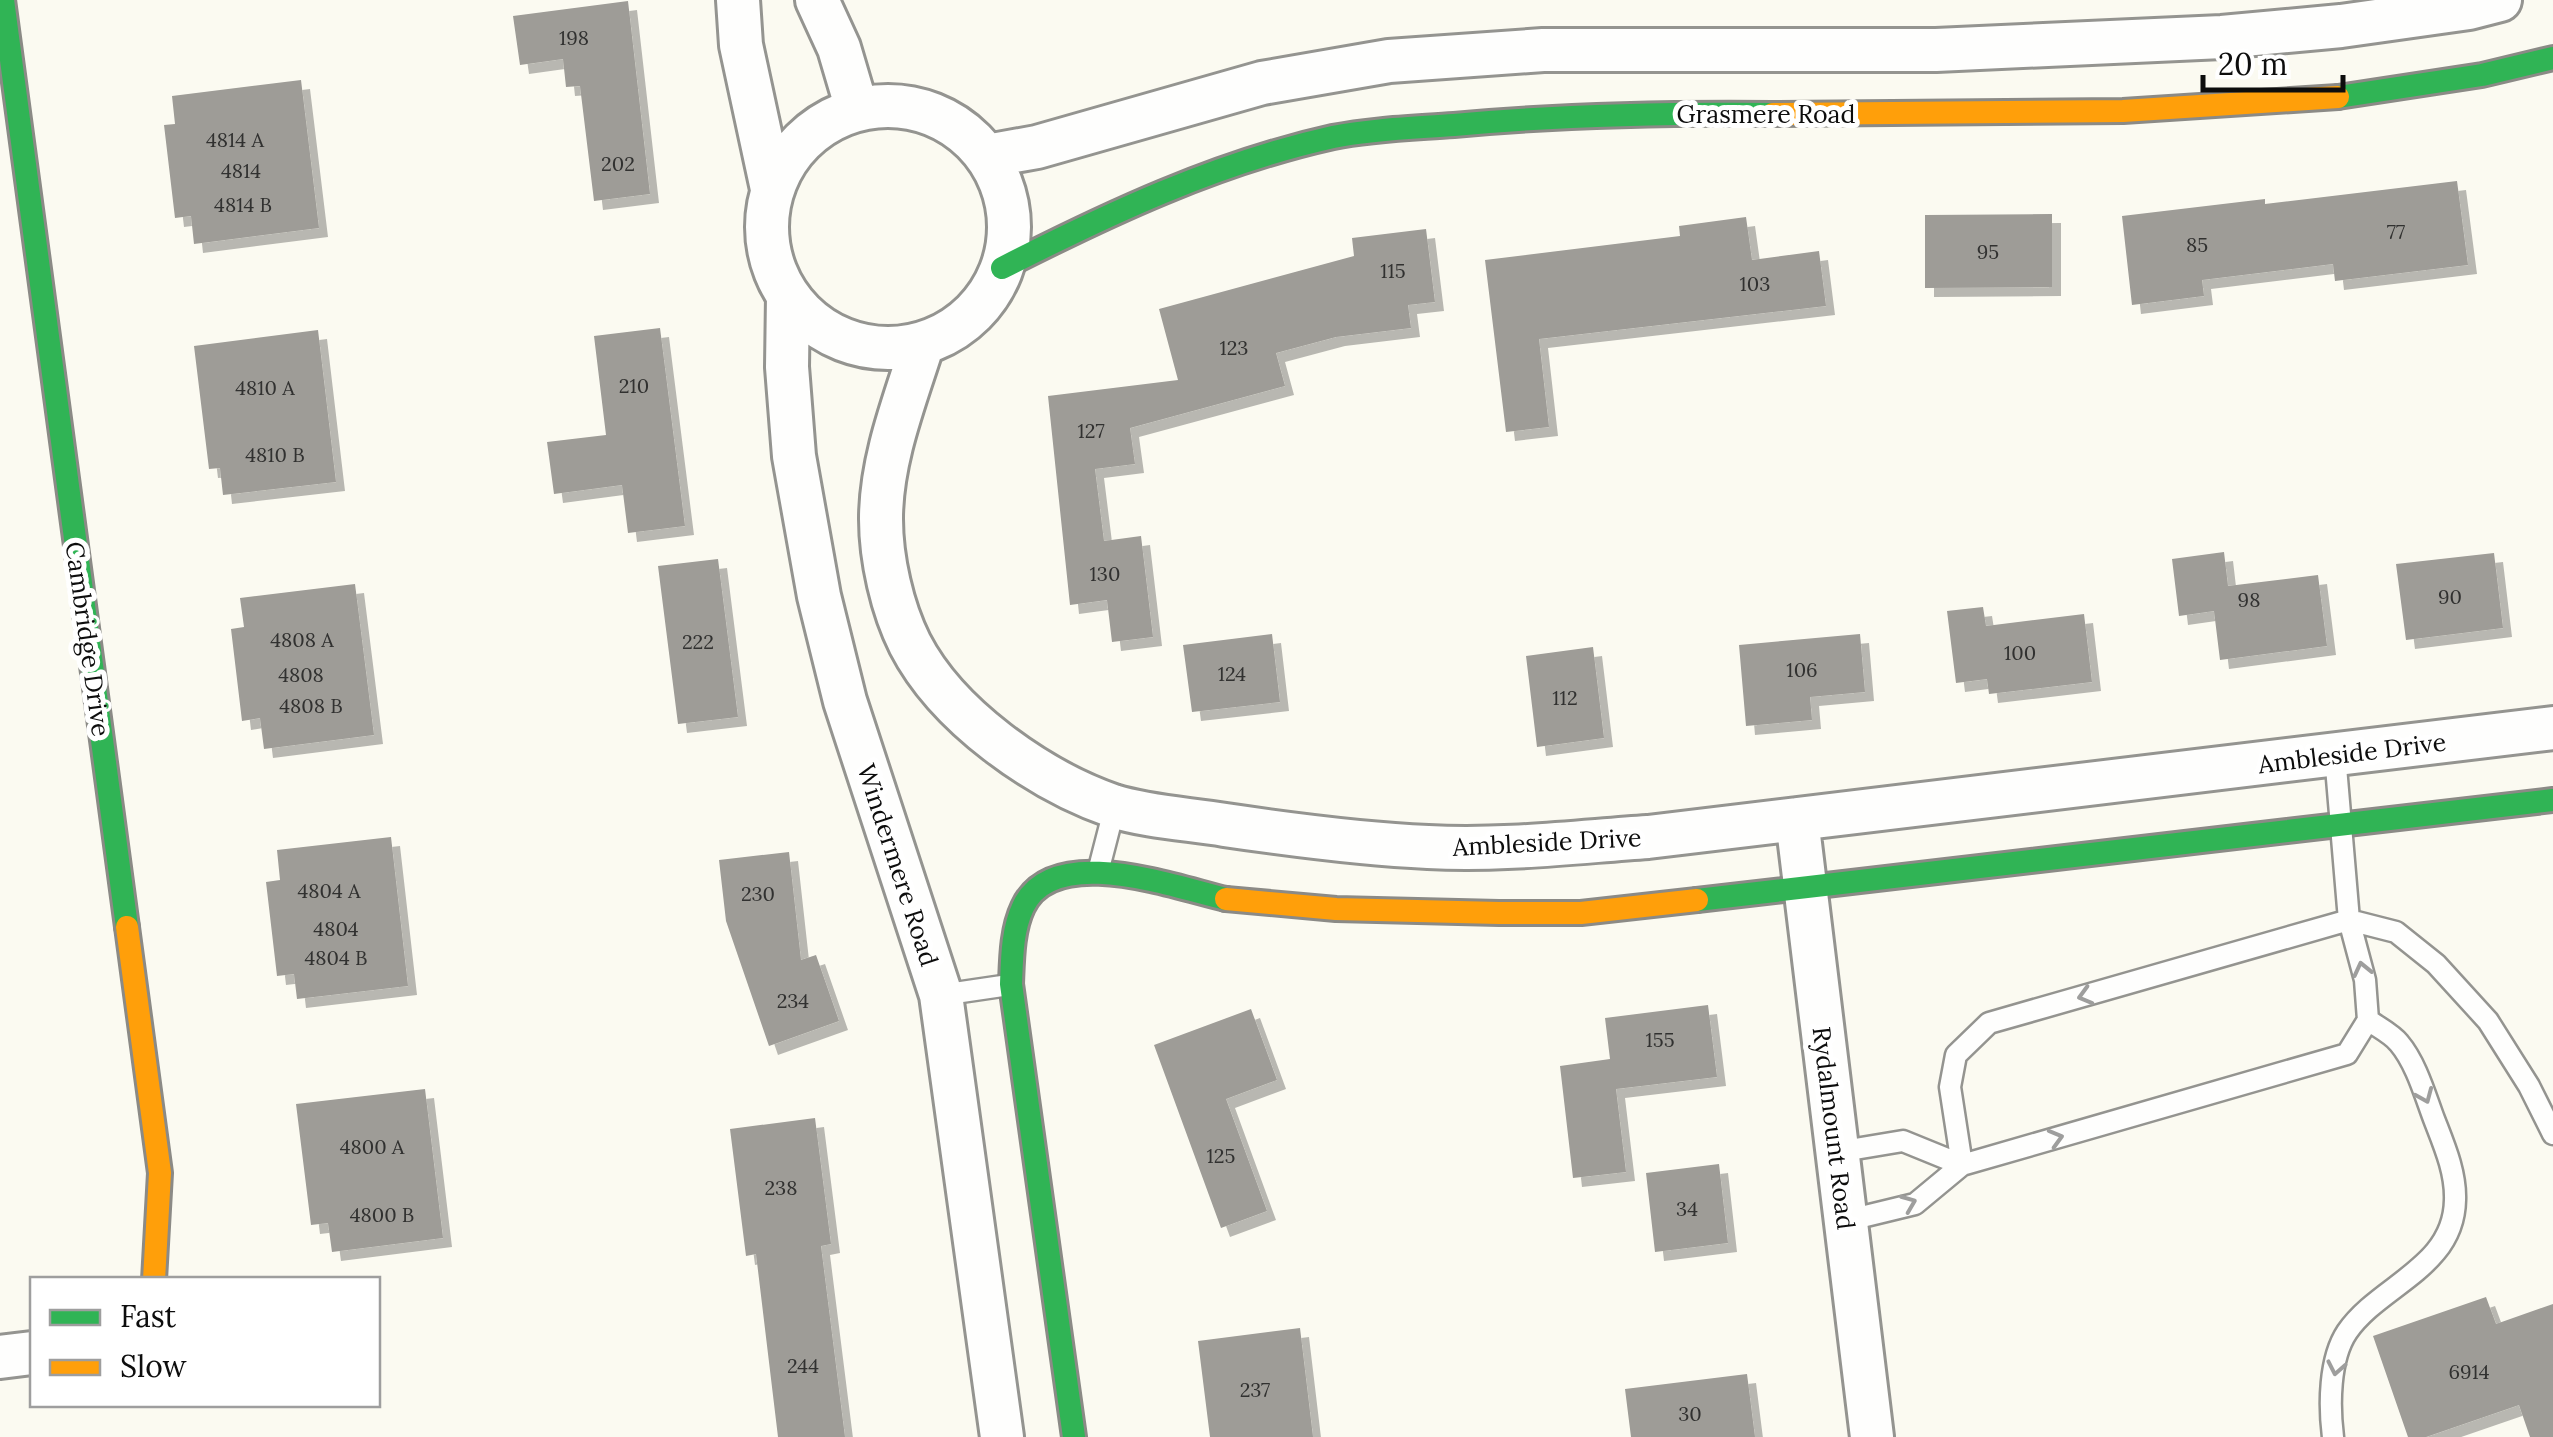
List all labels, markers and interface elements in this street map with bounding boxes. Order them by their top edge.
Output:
house number: 198 [559,25,589,50]
scale bar [2203,30,2343,92]
text: 20 m [2218,45,2287,83]
street label: Grasmere Road [1677,98,1855,130]
house number: 4814 A [206,127,264,152]
house number: 202 [601,151,635,176]
house number: 4814 [221,158,261,183]
house number: 4814 B [214,192,272,217]
house number: 77 [2387,219,2405,244]
house number: 85 [2186,232,2208,257]
house number: 95 [1977,239,1999,264]
house number: 115 [1380,258,1406,283]
house number: 103 [1740,271,1770,296]
house number: 123 [1220,335,1248,360]
house number: 210 [619,373,649,398]
house number: 4810 A [235,375,295,400]
house number: 127 [1077,418,1105,443]
house number: 4810 B [245,442,305,467]
street label: Cambridge Drive [58,540,118,738]
house number: 130 [1090,561,1120,586]
house number: 90 [2438,584,2462,609]
house number: 98 [2238,587,2260,612]
house number: 4808 A [270,627,334,652]
house number: 222 [682,629,714,654]
house number: 100 [2004,640,2036,665]
house number: 106 [1786,657,1818,682]
house number: 124 [1218,661,1246,686]
house number: 4808 [278,662,324,687]
house number: 112 [1552,685,1578,710]
house number: 4808 B [279,693,343,718]
street label: Ambleside Drive [2255,726,2448,781]
street label: Windermere Road [850,760,946,970]
street label: Ambleside Drive [1451,821,1642,863]
house number: 4804 A [297,878,361,903]
house number: 230 [741,881,775,906]
house number: 4804 [313,916,359,941]
house number: 4804 B [304,945,368,970]
one-way arrow [2353,961,2374,978]
one-way arrow [2077,984,2094,1005]
house number: 234 [777,988,809,1013]
street label: Rydalmount Road [1806,1025,1862,1231]
house number: 155 [1645,1027,1675,1052]
one-way arrow [2413,1085,2433,1103]
one-way arrow [2047,1129,2064,1150]
house number: 4800 A [340,1134,405,1159]
house number: 125 [1207,1143,1235,1168]
house number: 238 [765,1175,797,1200]
one-way arrow [1899,1195,1916,1216]
house number: 34 [1676,1196,1698,1221]
house number: 4800 B [350,1202,414,1227]
legend [30,1277,380,1407]
text: Fast [120,1297,177,1335]
text: Slow [120,1347,186,1385]
house number: 244 [787,1353,819,1378]
one-way arrow [2326,1359,2347,1376]
house number: 6914 [2448,1359,2490,1384]
house number: 237 [1240,1377,1270,1402]
house number: 30 [1678,1401,1702,1426]

